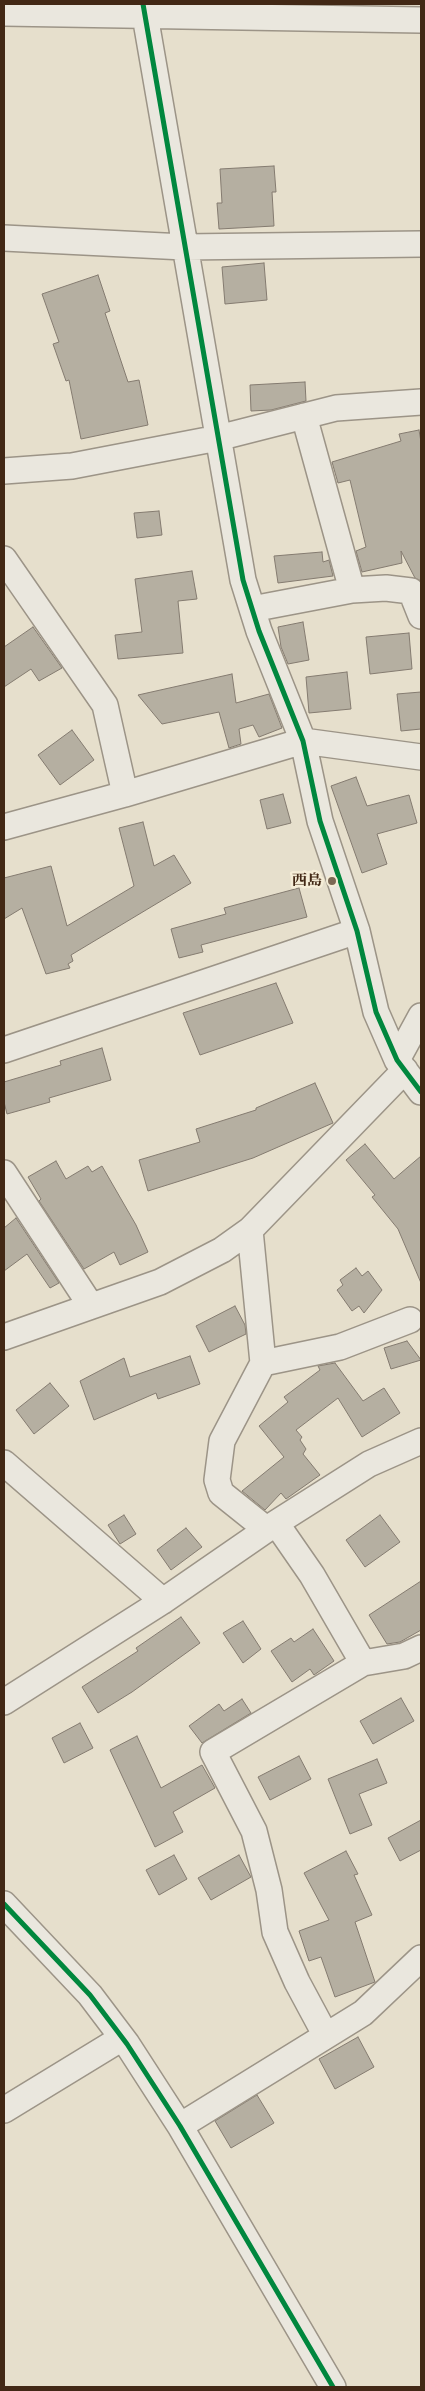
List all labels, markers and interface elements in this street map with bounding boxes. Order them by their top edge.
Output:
place label: 西島 [292,872,322,890]
marker: 西島 [326,875,338,887]

